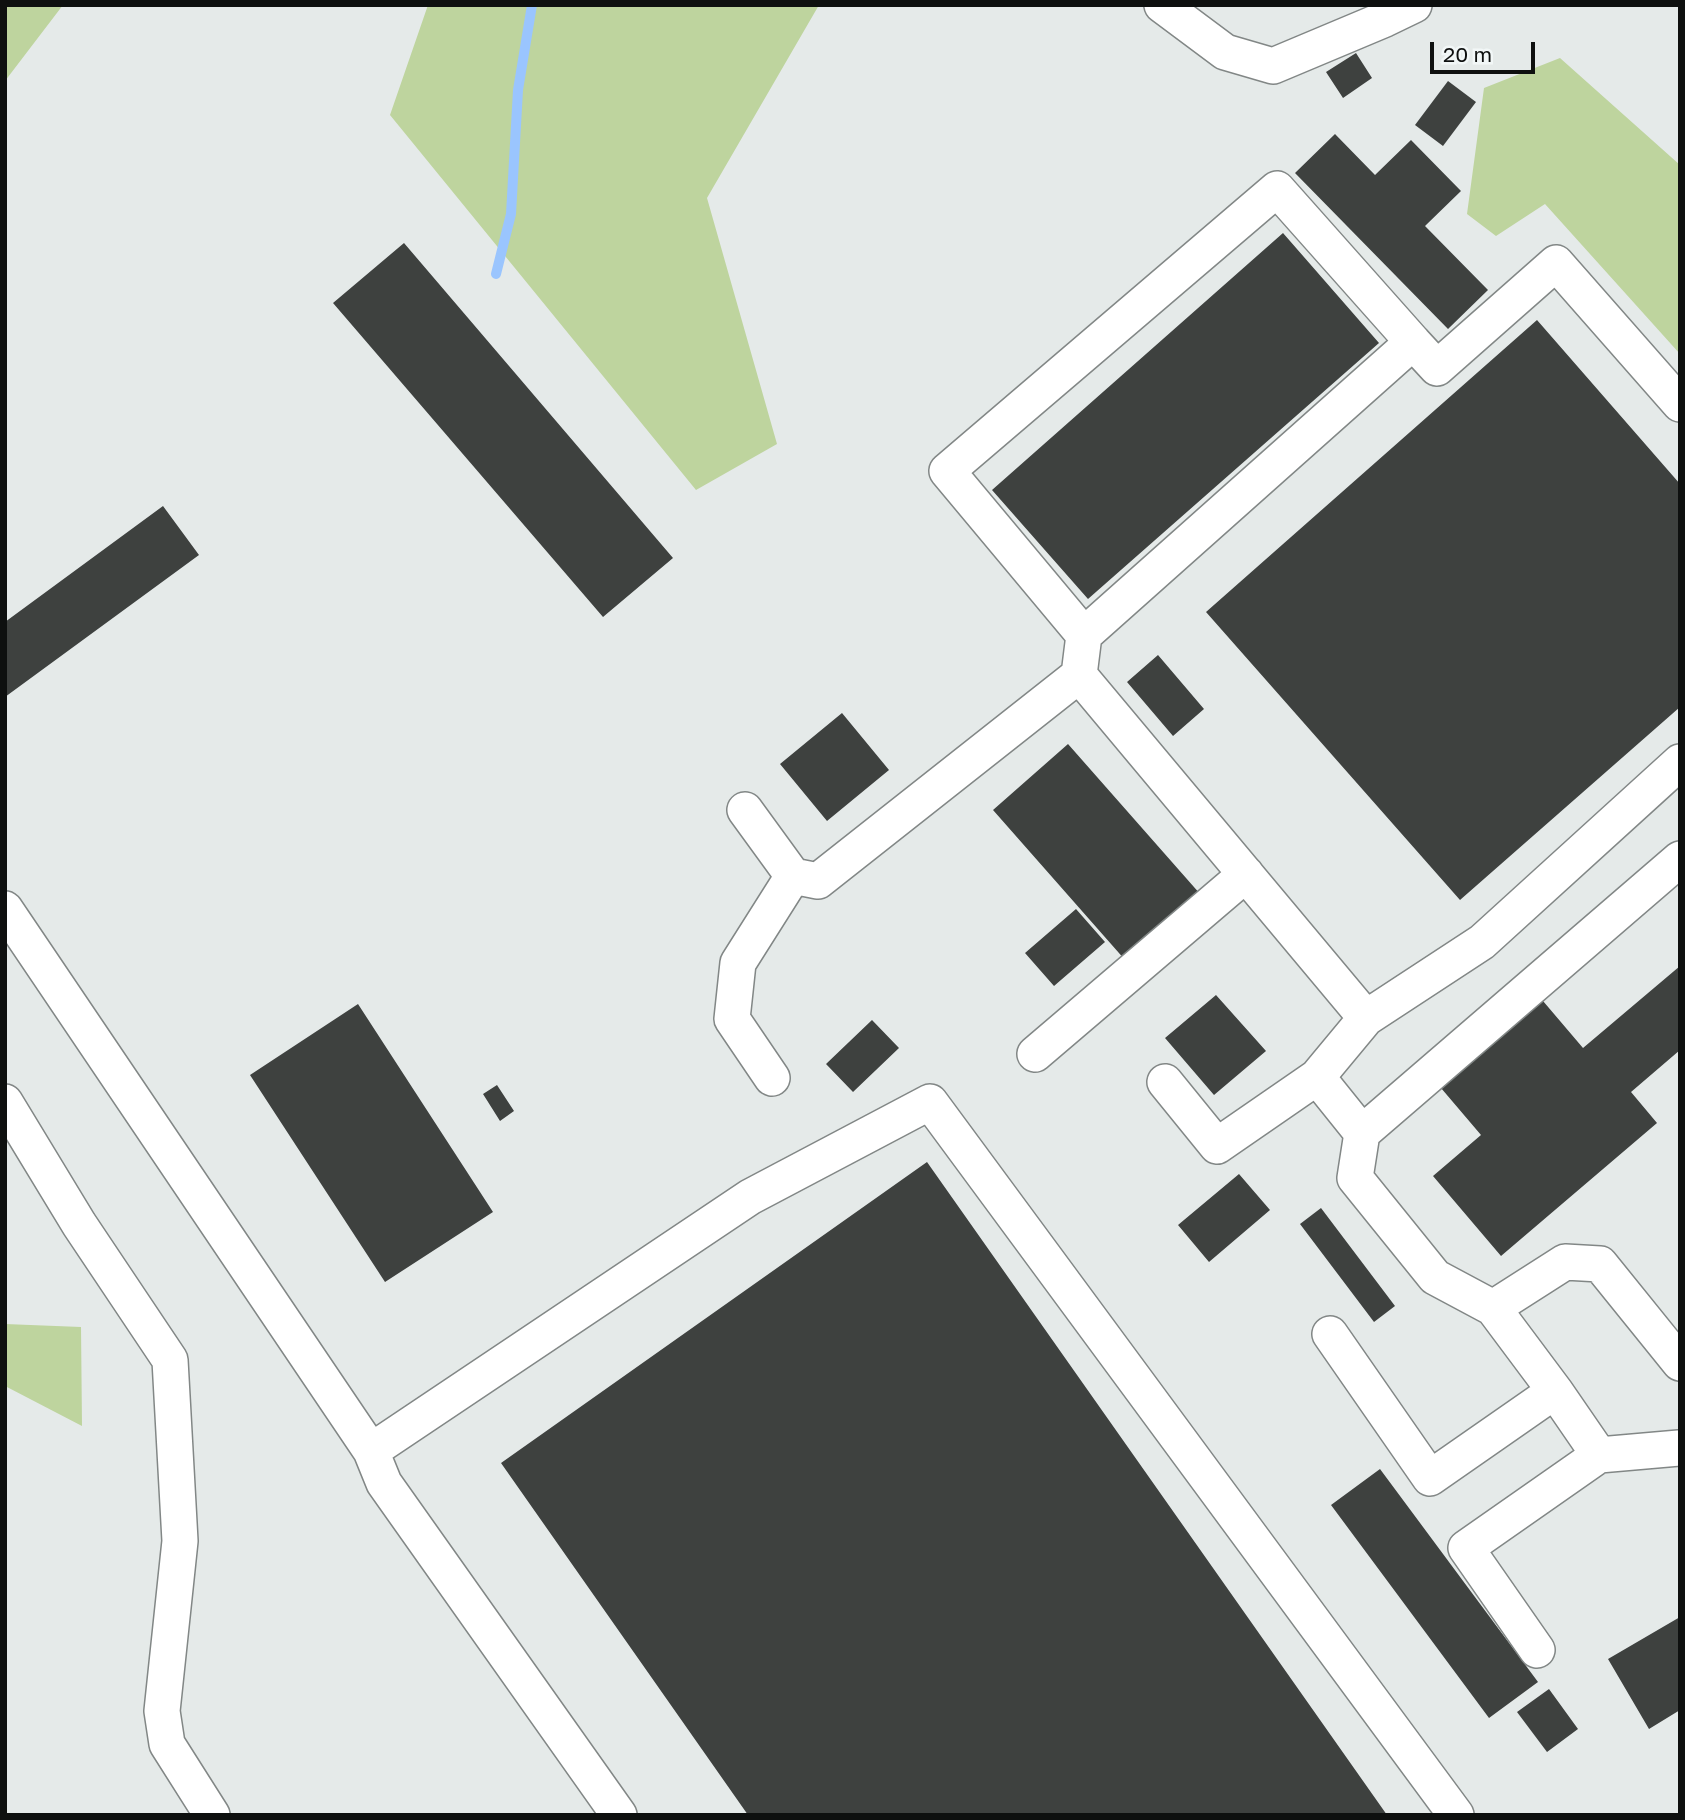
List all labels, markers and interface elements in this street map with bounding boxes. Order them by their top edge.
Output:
scale bar [1433,28,1538,72]
text: 20 m [1443,41,1492,67]

